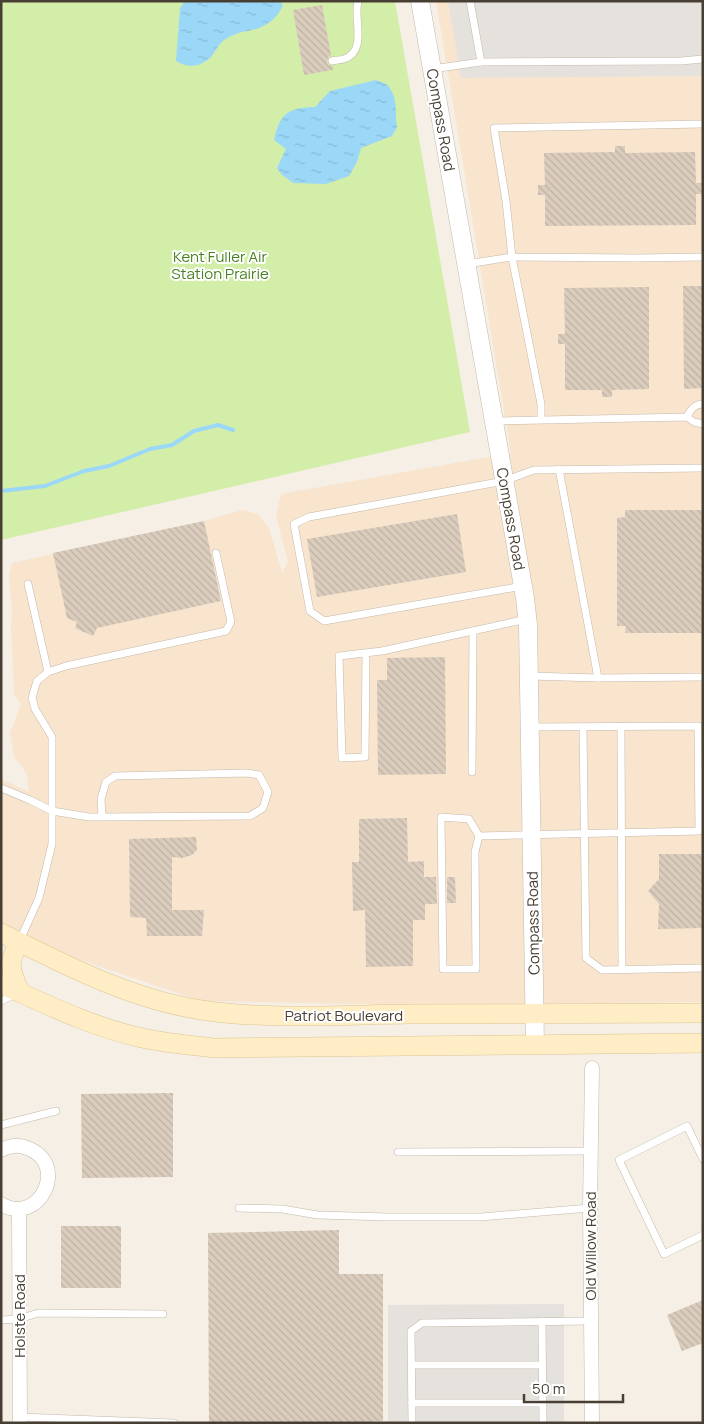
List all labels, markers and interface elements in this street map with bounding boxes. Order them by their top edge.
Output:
street label: Compass Road [422,67,460,173]
park label: Kent Fuller Air Station Prairie [171,246,269,284]
street label: Compass Road [492,466,530,572]
street label: Compass Road [522,871,544,975]
street label: Patriot Boulevard [285,1005,403,1026]
street label: Old Willow Road [580,1191,601,1301]
street label: Holste Road [9,1274,30,1358]
scale bar [524,1372,623,1404]
text: 50 m [532,1378,566,1399]

